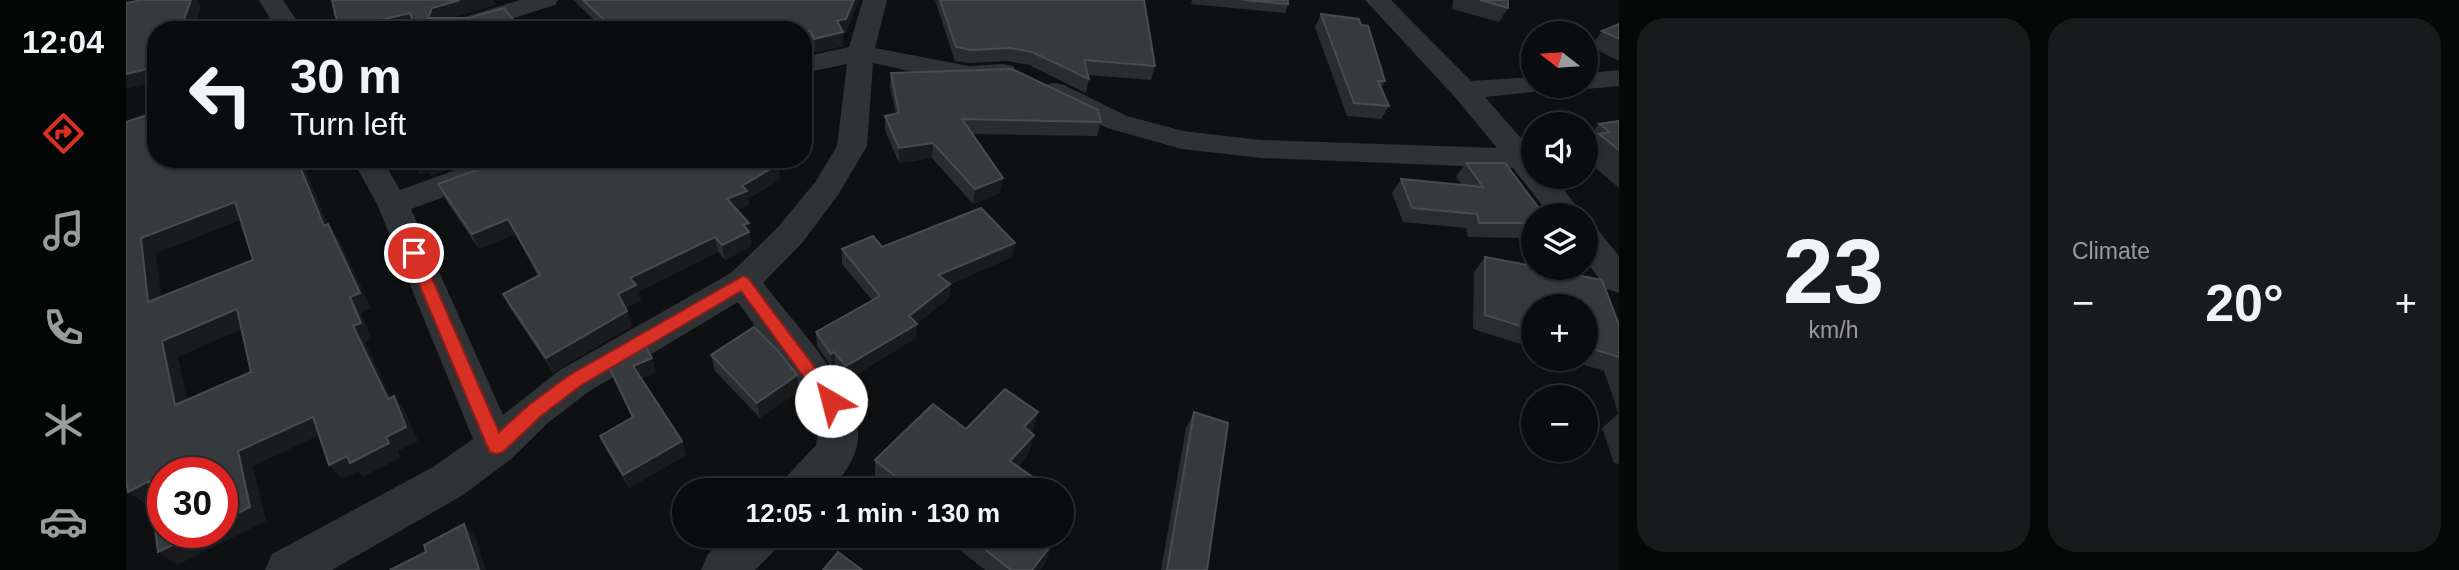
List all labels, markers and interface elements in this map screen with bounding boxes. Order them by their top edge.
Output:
north arrow [1521,21,1598,98]
map controls [1521,21,1598,462]
text: 12:04 [22,24,104,60]
icon: left [175,49,266,140]
text: 30 m [290,49,402,103]
text: Turn left [290,106,406,142]
icon: directions [39,109,88,158]
button: sound [1521,112,1598,189]
button: layers [1521,203,1598,280]
icon: music [39,206,88,255]
text: 23 [1783,221,1884,322]
pin [384,223,444,283]
icon: arrive [395,234,433,272]
text: Climate [2072,238,2150,264]
text: 20° [2205,274,2284,332]
text: − [2072,282,2094,324]
text: + [2395,282,2417,324]
button: + [1521,294,1598,371]
icon: phone [39,303,88,352]
text: km/h [1809,317,1858,343]
position arrow [794,364,868,438]
button: − [1521,385,1598,462]
icon: climate [39,400,88,449]
speed limit sign: 30 [147,457,238,548]
icon: car [39,497,88,546]
text: 12:05 · 1 min · 130 m [746,498,1000,528]

